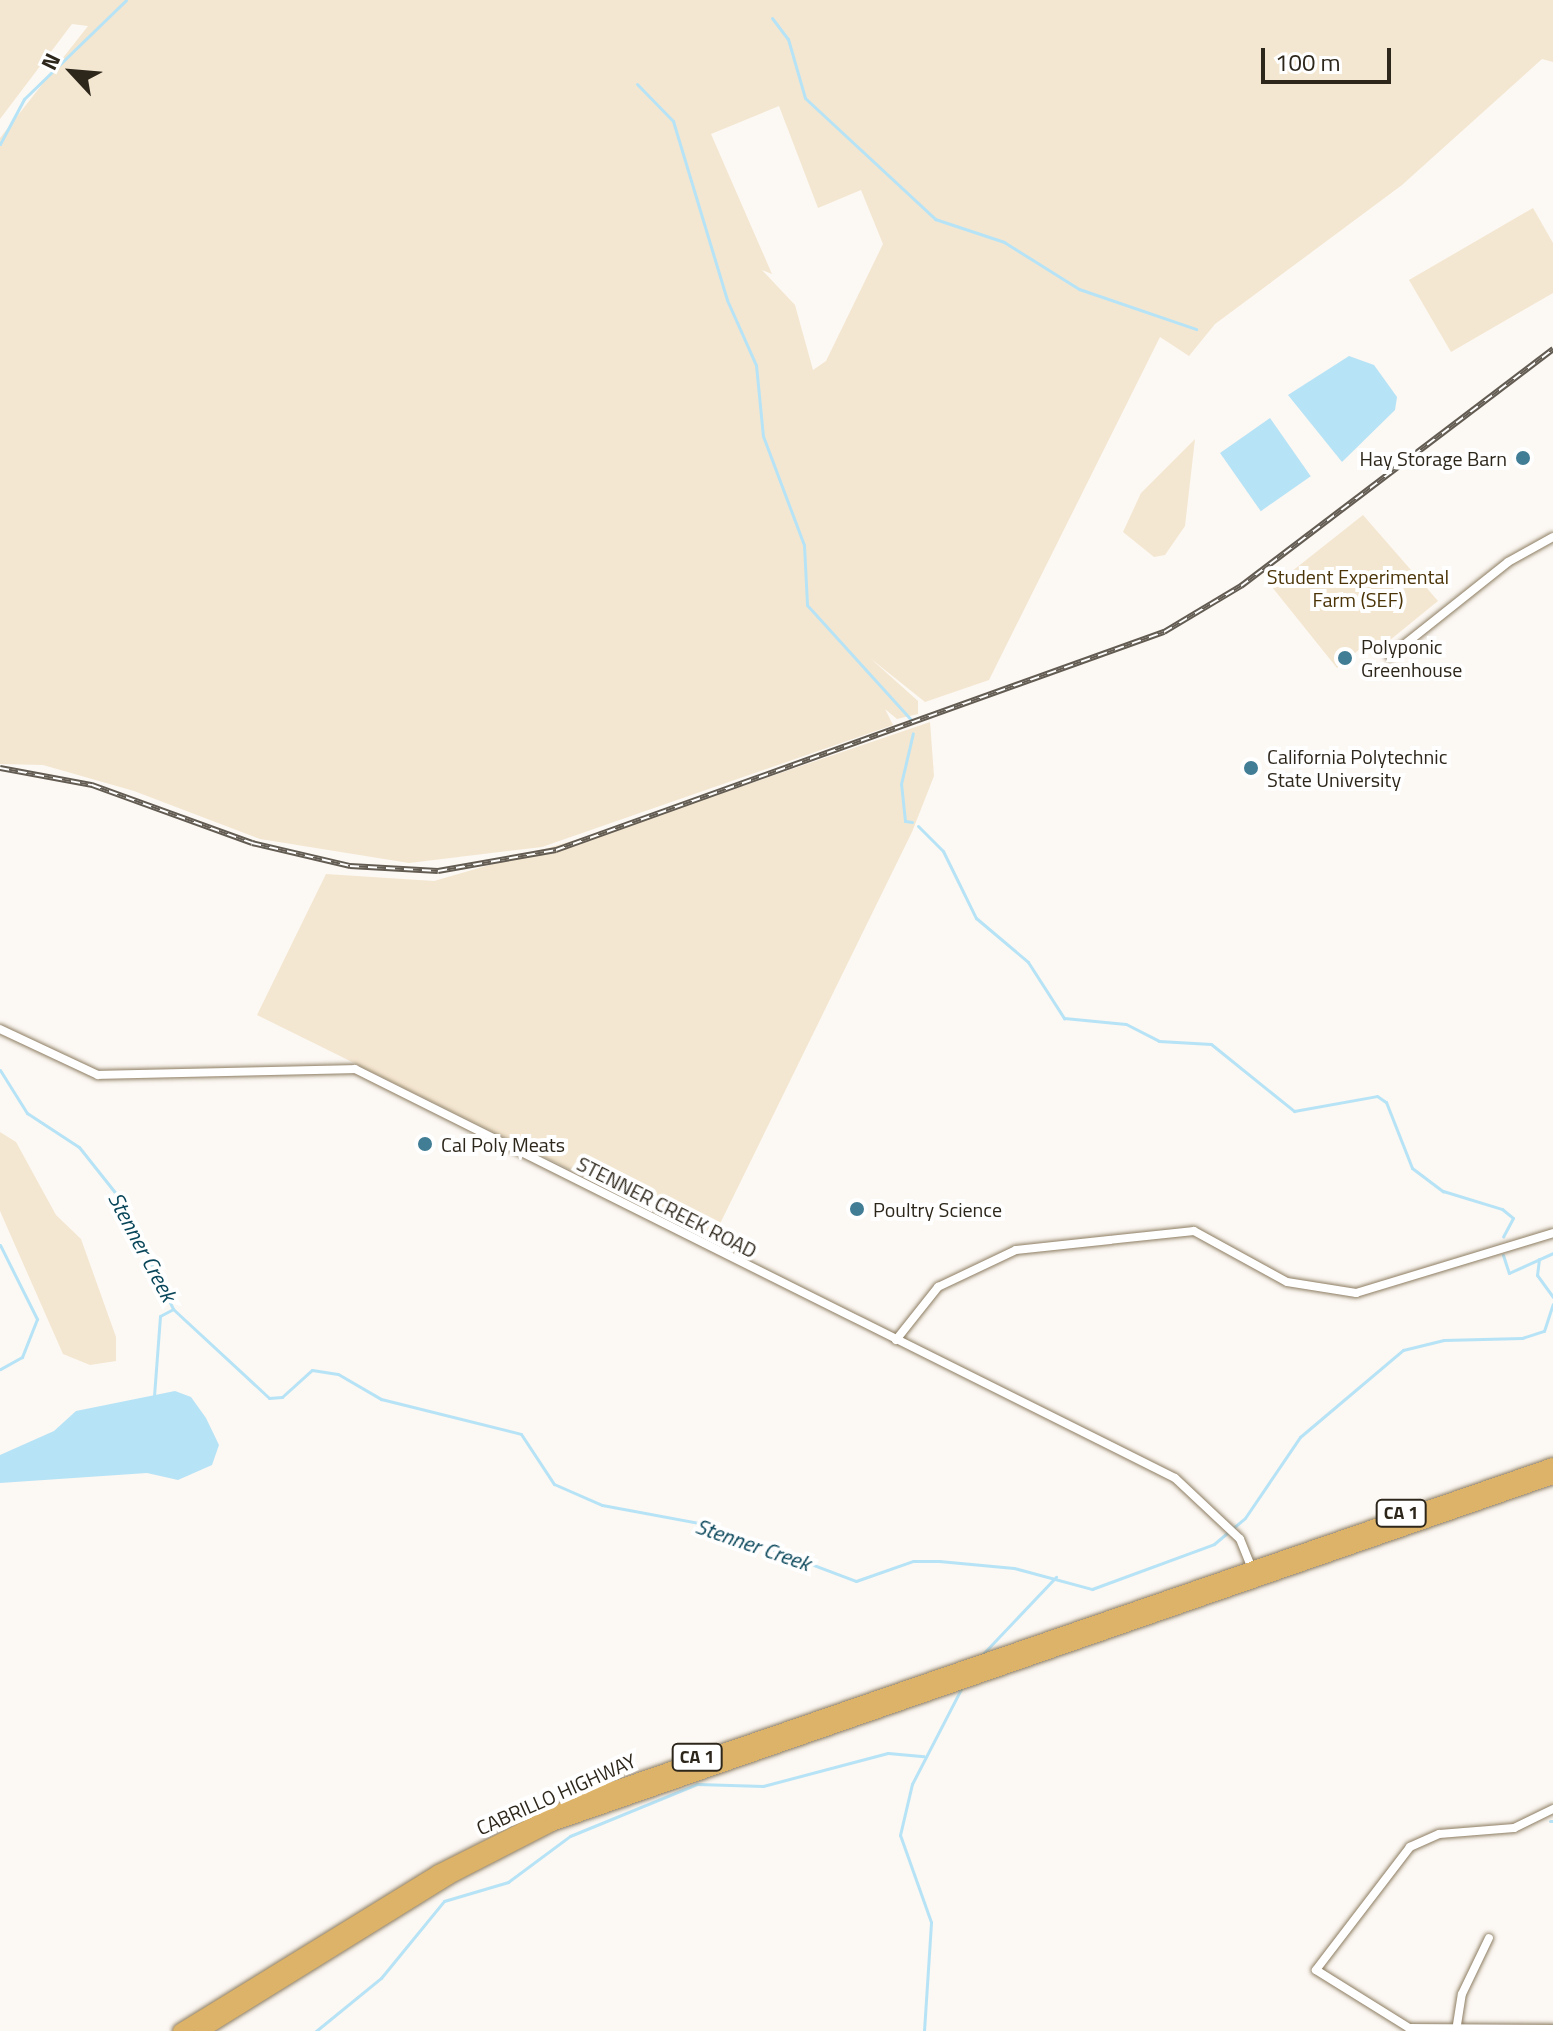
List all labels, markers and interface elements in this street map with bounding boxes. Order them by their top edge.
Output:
north arrow [32,32,112,112]
scale bar [1265,32,1395,82]
text: 100 m [1275,44,1341,80]
text: N [32,47,69,76]
place label: Hay Storage Barn [1360,446,1507,470]
marker: Hay Storage Barn [1514,449,1532,467]
park label: Student Experimental Farm (SEF) [1267,565,1449,612]
place label: Polyponic Greenhouse [1361,634,1462,681]
marker: Polyponic Greenhouse [1336,649,1354,667]
place label: California Polytechnic State University [1267,744,1447,791]
marker: California Polytechnic State University [1242,759,1260,777]
place label: Cal Poly Meats [441,1132,565,1156]
marker: Cal Poly Meats [416,1135,434,1153]
street label: STENNER CREEK ROAD [573,1151,761,1263]
water label: Stenner Creek [102,1188,182,1306]
place label: Poultry Science [873,1197,1002,1221]
marker: Poultry Science [848,1200,866,1218]
road number: CA 1 [1375,1499,1427,1527]
water label: Stenner Creek [692,1513,814,1577]
road number: CA 1 [671,1743,723,1771]
street label: CABRILLO HIGHWAY [473,1748,639,1840]

